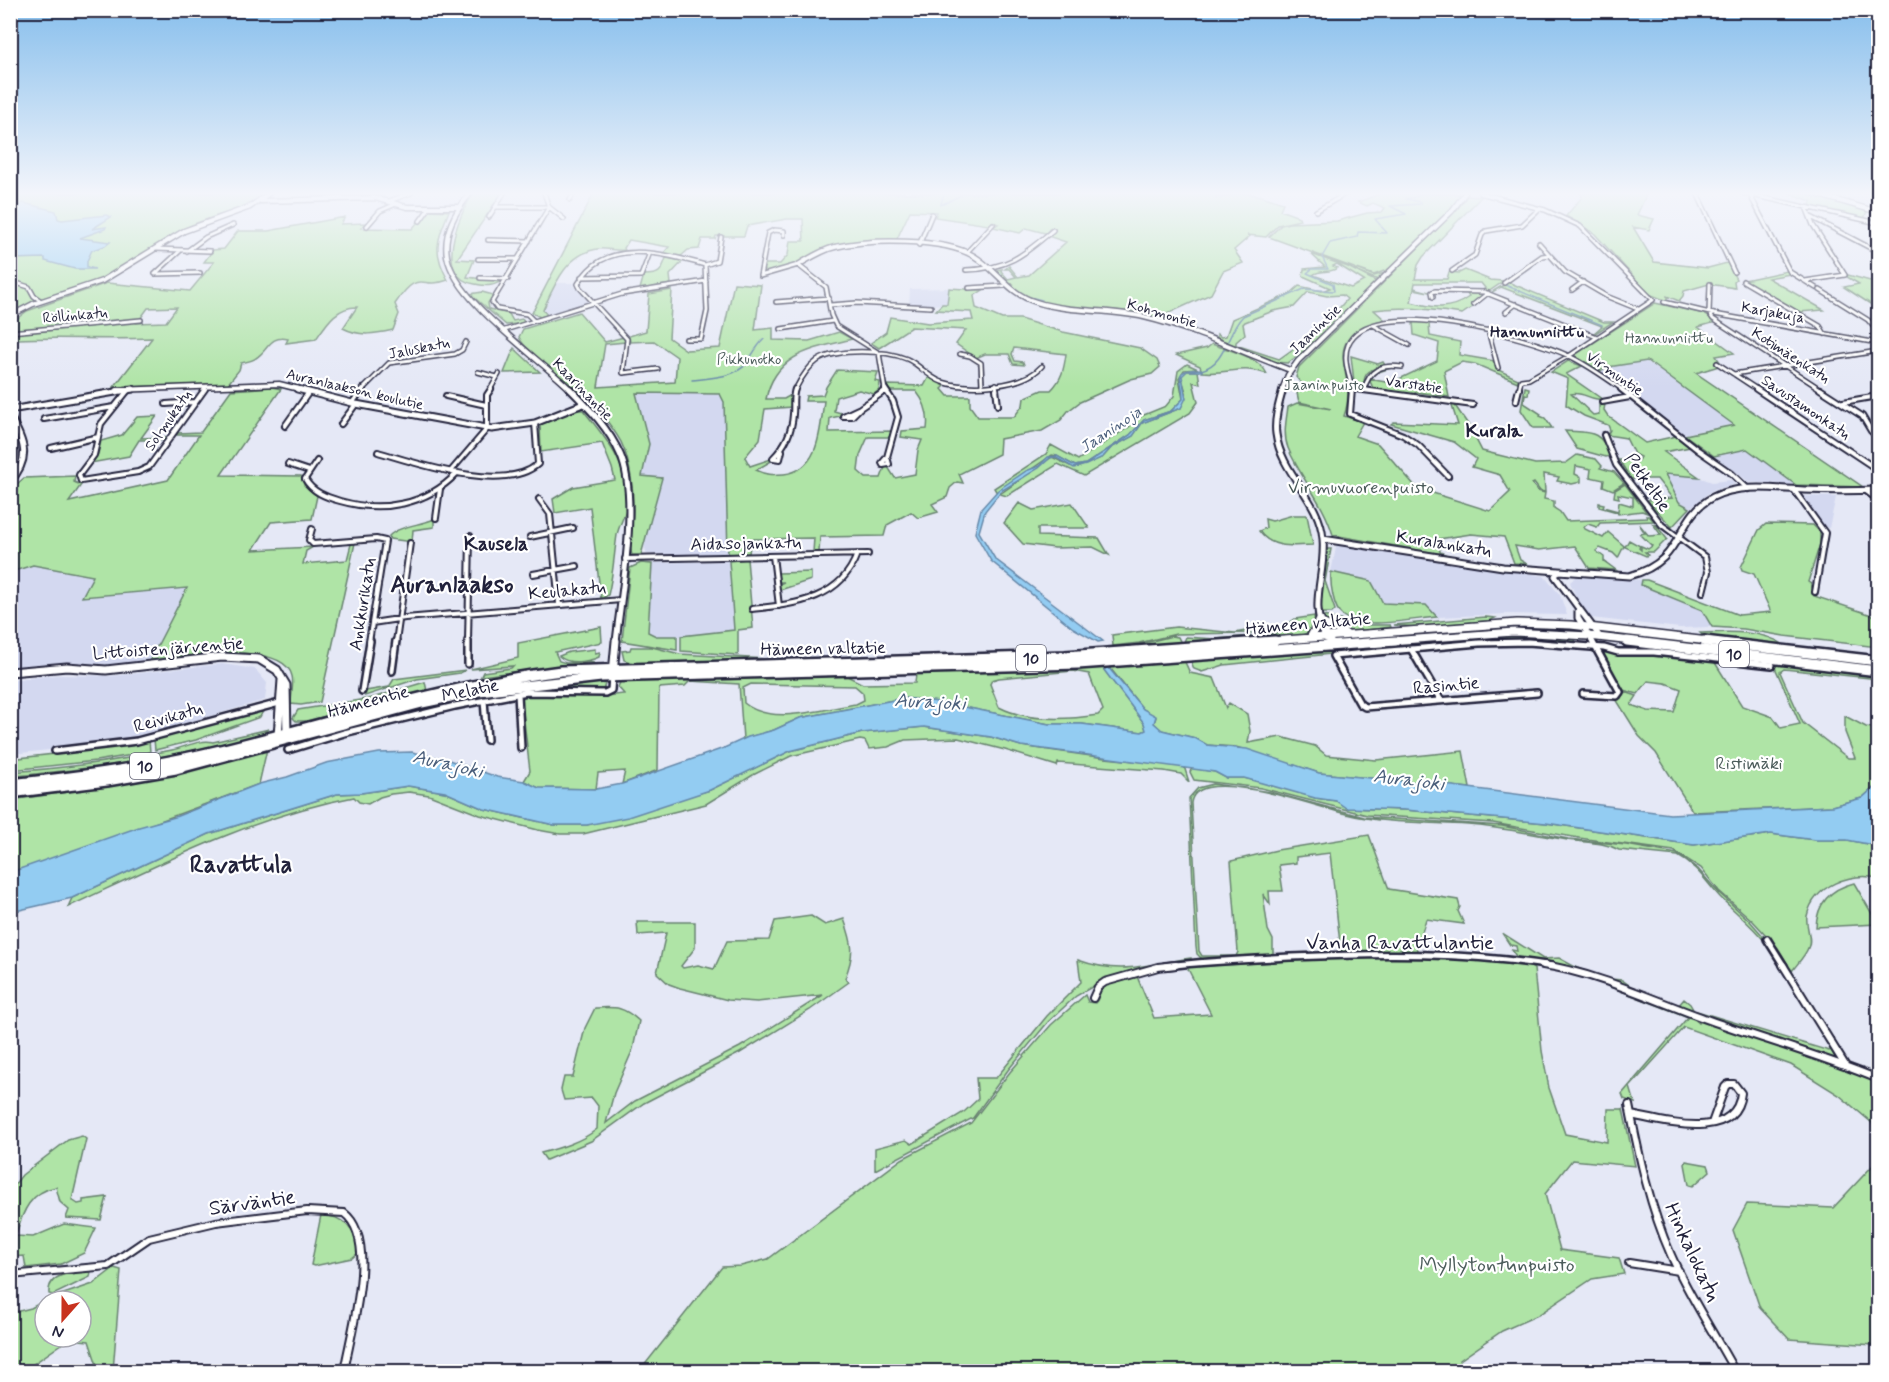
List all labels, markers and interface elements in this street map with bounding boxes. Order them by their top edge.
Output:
street label: Kohmontie [1125,294,1199,333]
street label: Karjakuja [1740,298,1806,328]
street label: Jaanintie [1286,300,1346,359]
street label: Röllinkatu [42,303,109,329]
district label: Hannunniittu [1490,322,1585,343]
street label: Kotimäenkatu [1747,323,1834,389]
park label: Hannunniittu [1625,329,1713,349]
street label: Jaluskatu [387,333,452,365]
street label: Virmuntie [1582,347,1647,401]
park label: Pikkunotko [717,350,781,370]
street label: Kaarinantie [548,354,617,425]
street label: Auranlaakson koulutie [284,364,425,416]
street label: Varstatie [1384,371,1444,399]
street label: Savustamonkatu [1757,371,1854,445]
park label: Jaaninpuisto [1284,376,1364,396]
street label: Solmukatu [140,386,197,455]
water label: Jaaninoja [1076,402,1146,459]
district label: Kurala [1465,418,1524,445]
street label: Petkeltie [1618,448,1676,517]
park label: Virmuvuorenpuisto [1288,476,1434,500]
street label: Kuralankatu [1394,525,1493,563]
district label: Kausela [464,531,528,558]
street label: Aidasojankatu [690,531,802,557]
street label: Ankkurikatu [344,556,382,652]
district label: Auranlaakso [391,570,513,601]
street label: Keulakatu [527,576,607,606]
street label: Hämeen valtatie [1245,607,1372,641]
street label: Littoistenjärventie [92,632,244,666]
street label: Hämeen valtatie [760,636,886,662]
road number: 10 [1719,641,1749,667]
road number: 10 [1016,645,1046,671]
street label: Rasintie [1412,671,1480,701]
street label: Melatie [440,673,501,709]
street label: Hämeentie [325,680,411,724]
water label: Aurajoki [894,687,968,718]
street label: Reivikatu [131,697,206,739]
water label: Aurajoki [410,743,487,786]
park label: Ristimäki [1715,752,1783,776]
road number: 10 [130,753,160,779]
water label: Aurajoki [1372,763,1447,798]
district label: Ravattula [190,850,293,881]
street label: Vanha Ravattulantie [1306,929,1494,957]
street label: Särväntie [207,1183,297,1223]
street label: Hinkalokatu [1657,1198,1727,1307]
park label: Myllytontunpuisto [1419,1251,1575,1279]
north arrow [33,1289,93,1349]
text: N [49,1320,67,1343]

